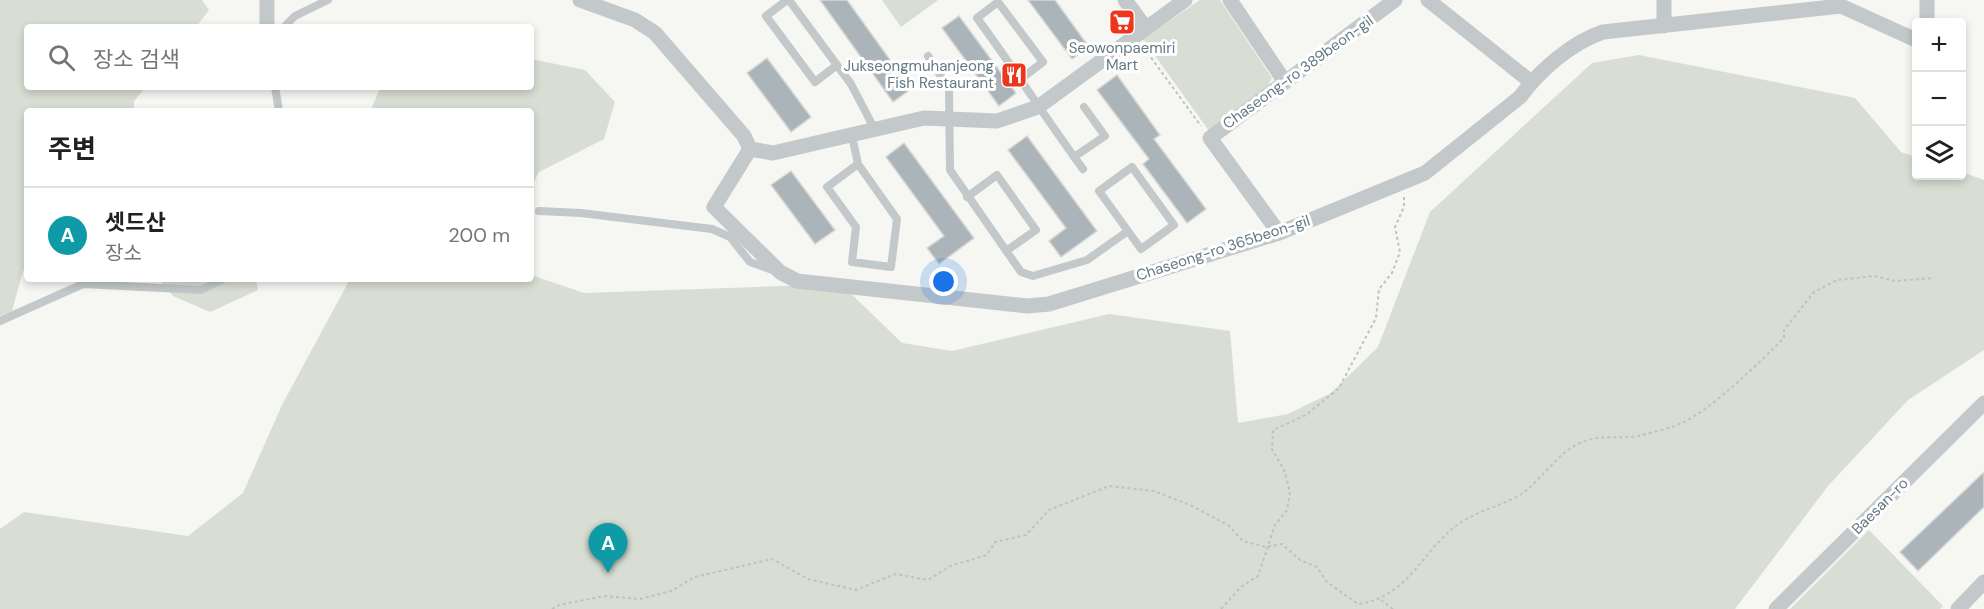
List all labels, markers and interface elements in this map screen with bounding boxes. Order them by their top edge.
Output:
supermarket icon: Seowonpaemiri Mart [1107,7,1137,37]
street label: Chaseong-ro 389beon-gil [1219,11,1377,133]
map controls [1912,18,1966,180]
button: + [1912,18,1966,72]
search box [24,24,534,90]
place label: Seowonpaemiri Mart [1069,38,1175,75]
icon: search [45,41,78,74]
text: 장소 검색 [93,45,180,74]
place label: Jukseongmuhanjeong Fish Restaurant [843,56,994,93]
restaurant icon: Jukseongmuhanjeong Fish Restaurant [999,60,1029,90]
button: − [1912,72,1966,126]
button: layers [1912,126,1966,180]
text: 주변 [48,132,96,166]
text: 셋드산 [105,208,166,237]
street label: Chaseong-ro 365beon-gil [1133,210,1313,286]
text: A [60,222,75,248]
text: 200 m [448,222,510,248]
text: 장소 [105,240,142,266]
your location [929,267,958,296]
street label: Baesan-ro [1847,473,1913,539]
pin: A [588,524,628,573]

